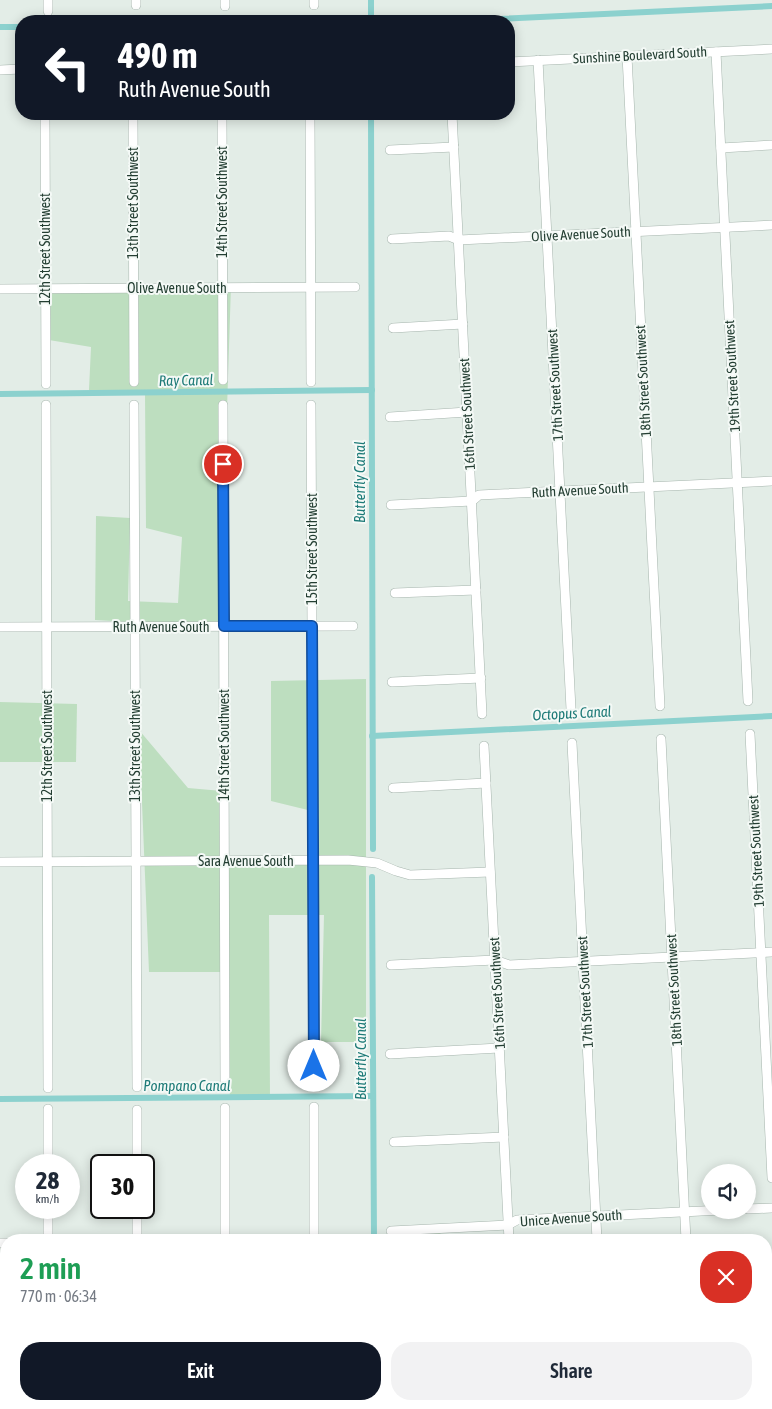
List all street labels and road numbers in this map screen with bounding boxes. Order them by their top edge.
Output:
street label: Sunshine Boulevard South [573,44,707,66]
street label: 14th Street Southwest [214,146,230,258]
street label: 13th Street Southwest [125,147,141,259]
street label: 12th Street Southwest [37,193,53,305]
street label: Olive Avenue South [531,223,631,245]
street label: Olive Avenue South [127,280,227,296]
street label: 19th Street Southwest [721,320,743,432]
street label: 18th Street Southwest [632,325,654,437]
street label: 17th Street Southwest [544,329,566,441]
street label: 16th Street Southwest [456,358,478,470]
street label: Ruth Avenue South [531,479,629,501]
street label: 15th Street Southwest [304,493,320,605]
street label: Ruth Avenue South [112,619,210,635]
street label: 14th Street Southwest [216,689,232,801]
street label: 12th Street Southwest [39,690,55,802]
street label: 13th Street Southwest [127,690,143,802]
street label: 19th Street Southwest [745,795,767,907]
street label: Sara Avenue South [198,853,294,869]
street label: 18th Street Southwest [663,934,685,1046]
street label: 17th Street Southwest [574,936,596,1048]
street label: 16th Street Southwest [486,937,508,1049]
street label: Unice Avenue South [519,1206,623,1230]

